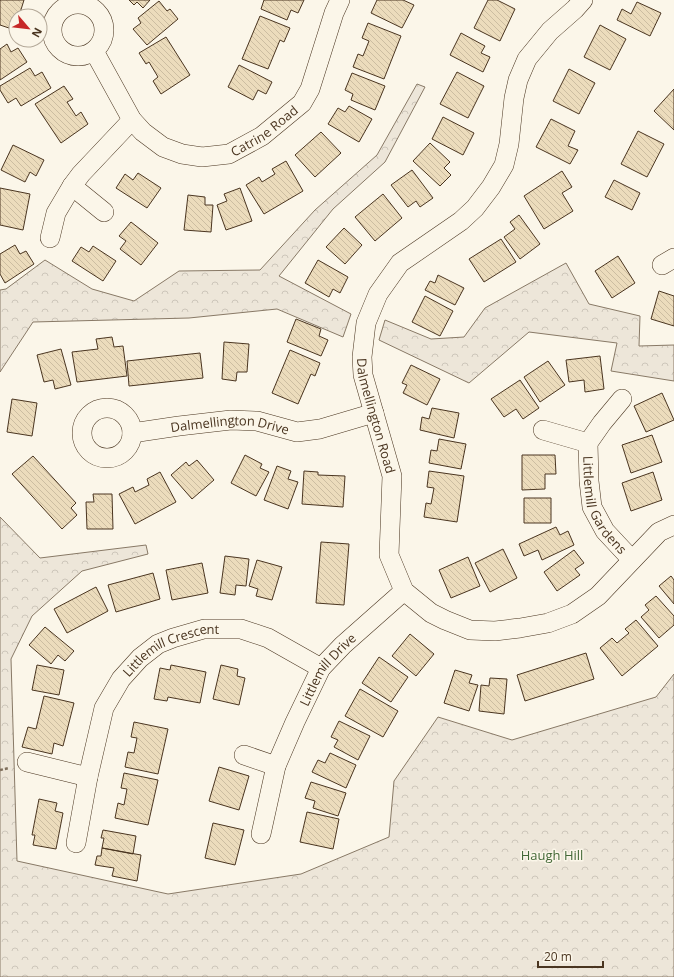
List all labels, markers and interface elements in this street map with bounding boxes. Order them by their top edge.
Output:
north arrow [8,8,48,48]
text: N [29,25,46,40]
street label: Catrine Road [227,101,302,160]
street label: Dalmellington Road [353,357,400,476]
street label: Dalmellington Drive [169,411,291,438]
street label: Littlemill Gardens [579,456,631,558]
street label: Littlemill Crescent [118,620,220,680]
street label: Littlemill Drive [295,629,360,709]
park label: Haugh Hill [521,846,583,864]
scale bar [538,943,603,969]
text: 20 m [544,948,572,965]

